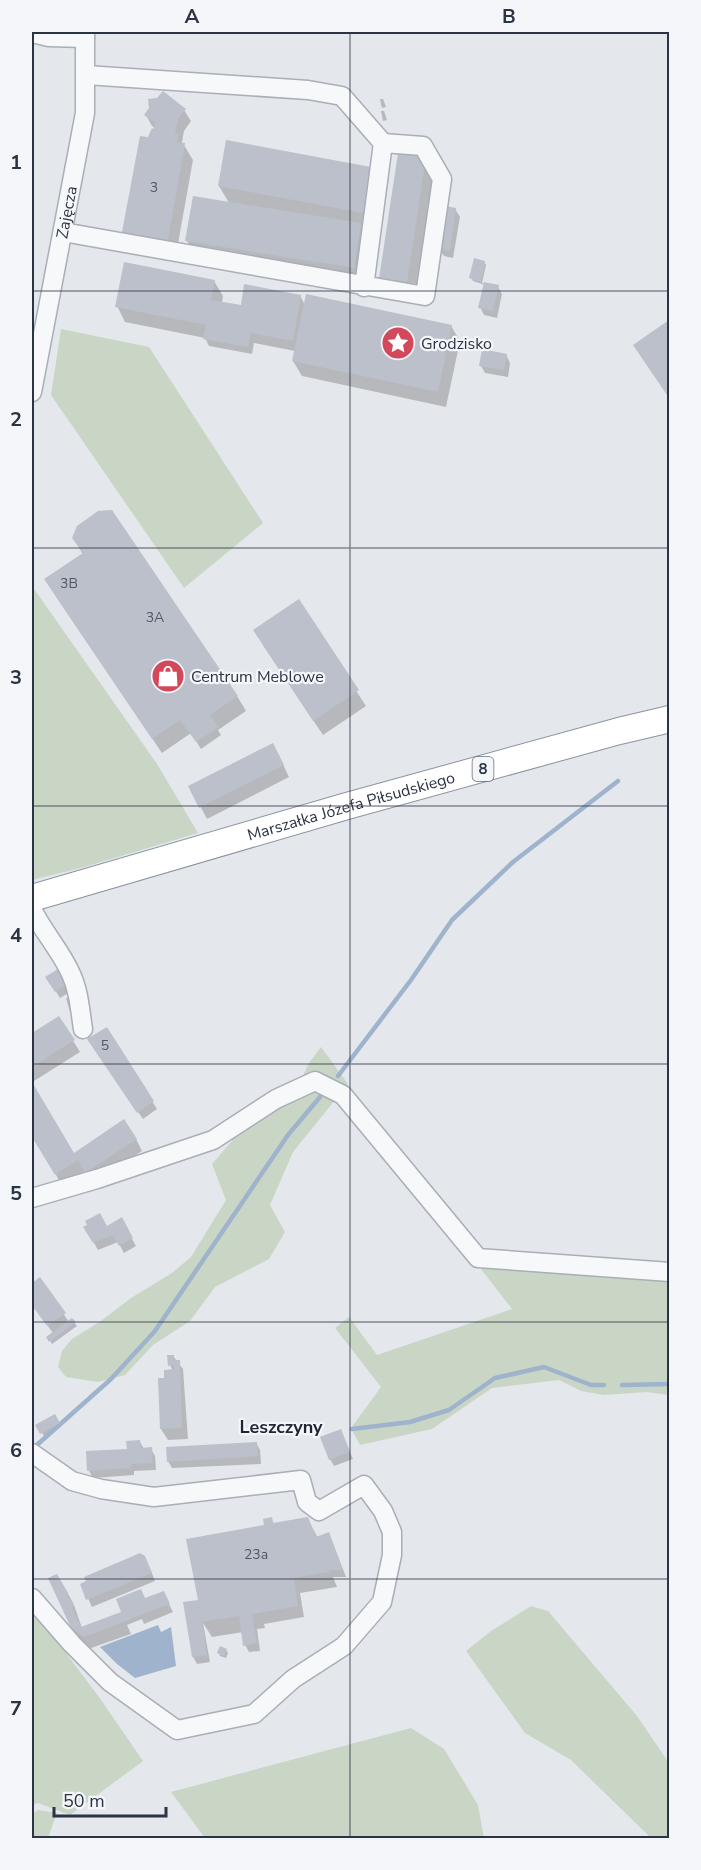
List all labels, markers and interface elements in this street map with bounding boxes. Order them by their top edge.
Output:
text: A [185,3,200,30]
text: B [502,3,516,30]
text: 1 [10,149,22,176]
house number: 3 [150,178,158,197]
street label: Zajęcza [51,184,83,241]
place icon: Grodzisko [380,325,416,361]
place label: Grodzisko [421,333,492,355]
text: 2 [10,406,22,433]
house number: 3B [60,574,78,593]
house number: 3A [146,608,164,627]
shop icon: Centrum Meblowe [150,658,186,694]
text: 3 [10,664,22,691]
place label: Centrum Meblowe [191,666,324,688]
road number: 8 [472,757,494,781]
street label: Marszałka Józefa Piłsudskiego [245,767,458,847]
text: 4 [10,922,22,949]
house number: 5 [101,1036,109,1055]
text: 5 [10,1180,22,1207]
district label: Leszczyny [239,1415,323,1439]
text: 6 [10,1437,22,1464]
house number: 23a [244,1545,268,1564]
text: 7 [10,1695,22,1722]
scale bar [54,1780,166,1818]
text: 50 m [63,1789,105,1813]

